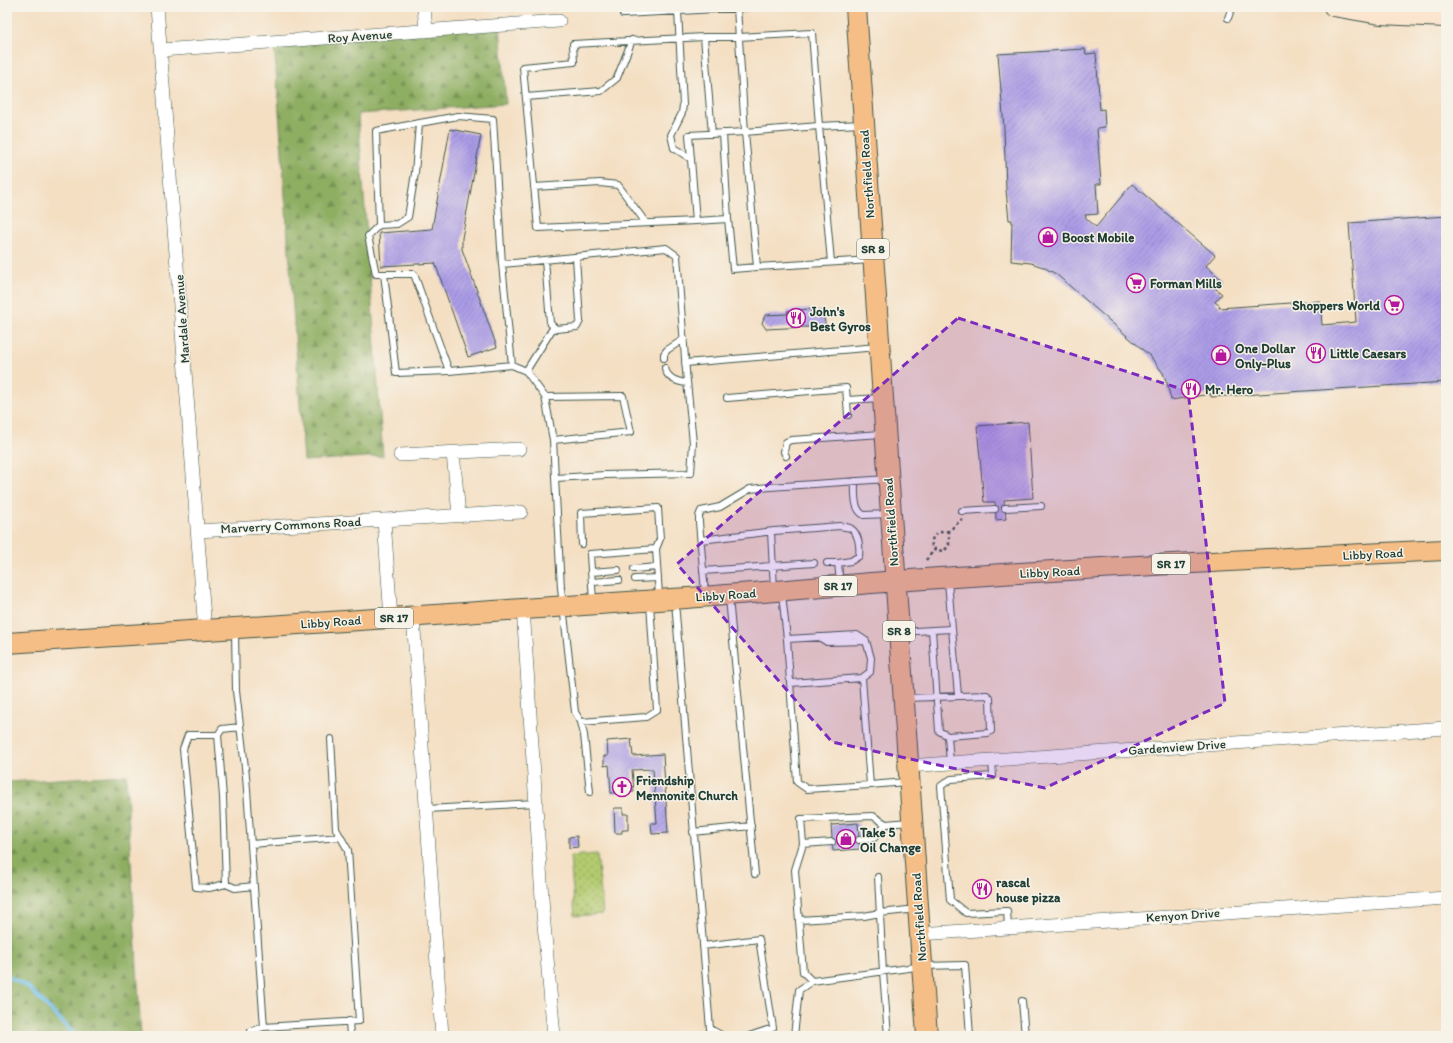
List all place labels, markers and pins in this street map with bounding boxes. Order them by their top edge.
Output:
shop icon: Boost Mobile [1037,226,1059,248]
place label: Boost Mobile [1062,230,1134,245]
supermarket icon: Forman Mills [1125,272,1147,294]
place label: Forman Mills [1150,276,1222,291]
supermarket icon: Shoppers World [1383,294,1405,316]
place label: Shoppers World [1292,298,1381,314]
place label: John's Best Gyros [809,304,871,335]
restaurant icon: John's Best Gyros [785,307,807,329]
place label: One Dollar Only-Plus [1235,341,1296,372]
restaurant icon: Little Caesars [1305,342,1327,364]
shop icon: One Dollar Only-Plus [1210,344,1232,366]
place label: Little Caesars [1330,346,1407,361]
restaurant icon: Mr. Hero [1180,378,1202,400]
place label: Mr. Hero [1205,382,1254,397]
place label: Friendship Mennonite Church [636,773,738,803]
church icon: Friendship Mennonite Church [611,776,633,798]
place label: Take 5 Oil Change [859,825,921,856]
shop icon: Take 5 Oil Change [835,828,857,850]
place label: rascal house pizza [996,875,1061,906]
restaurant icon: rascal house pizza [971,878,993,900]

